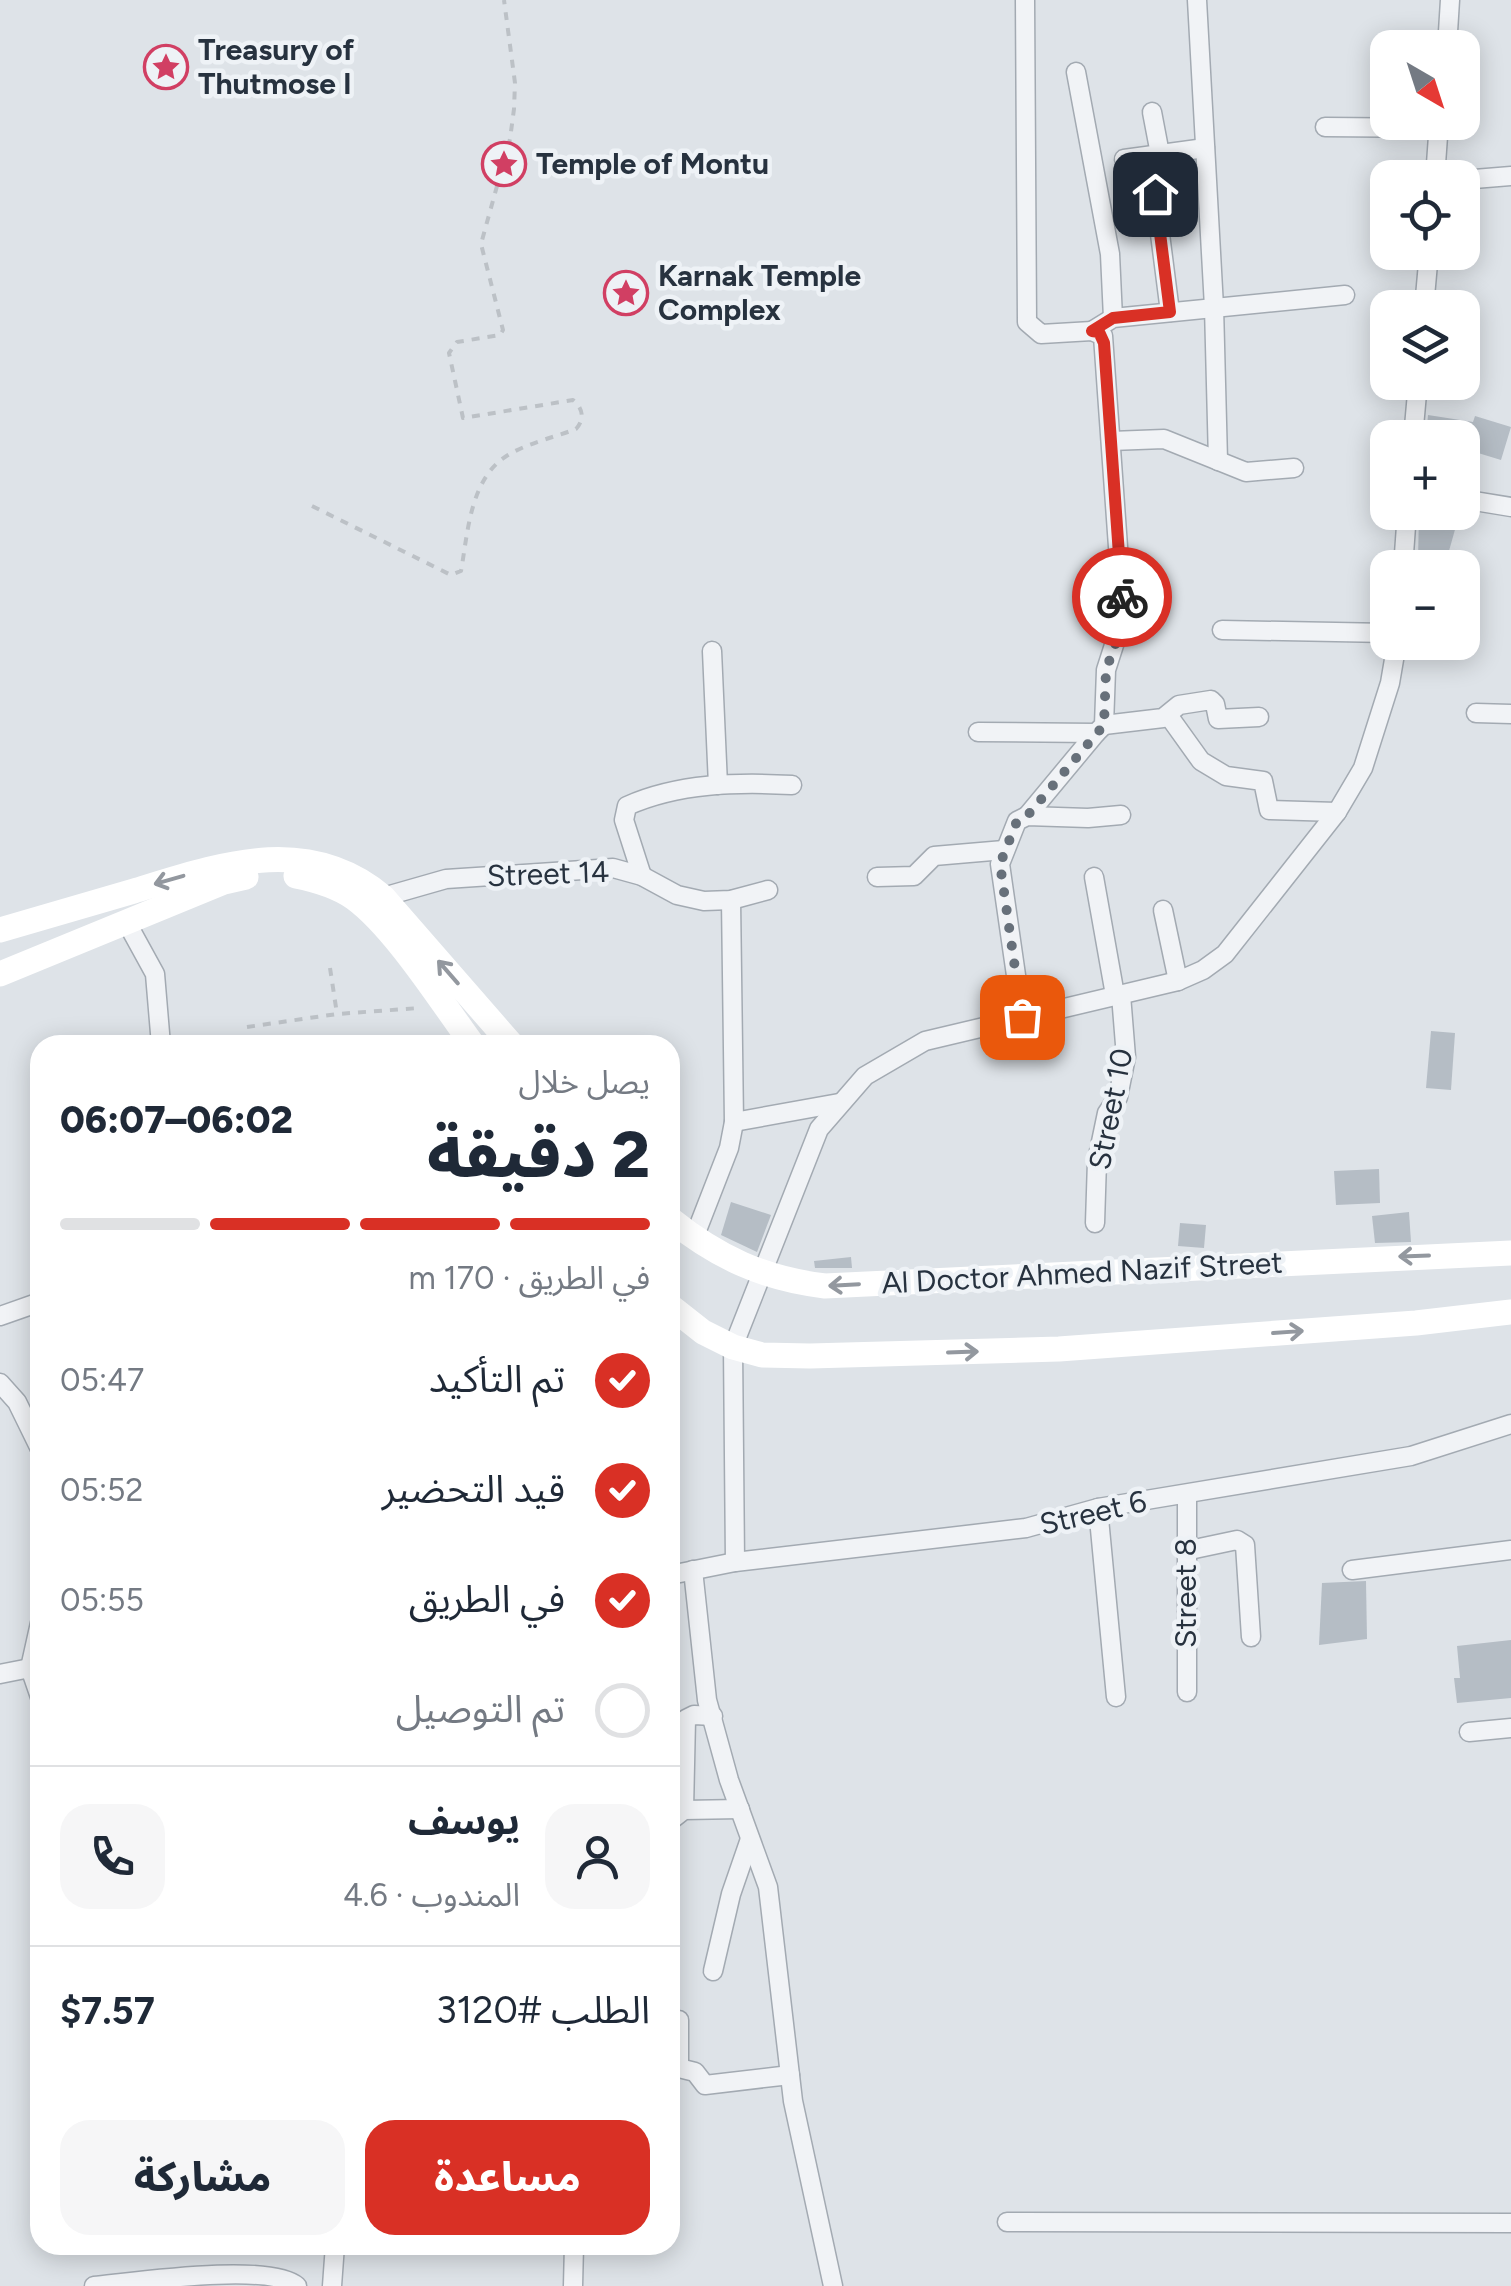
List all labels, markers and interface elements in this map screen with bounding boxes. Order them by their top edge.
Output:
north arrow [1370,30,1480,140]
map controls [1370,30,1480,660]
place label: Treasury of Thutmose I [198,31,355,102]
place icon: Treasury of Thutmose I [143,44,189,90]
place icon: Temple of Montu [481,141,527,187]
place label: Temple of Montu [536,145,769,182]
pin [1113,152,1198,237]
button: locate [1370,160,1480,270]
icon: home [1128,167,1183,222]
place label: Karnak Temple Complex [658,257,861,328]
place icon: Karnak Temple Complex [603,270,649,316]
button: layers [1370,290,1480,400]
button: + [1370,420,1480,530]
courier [1072,547,1172,647]
button: − [1370,550,1480,660]
icon: bike [1095,570,1150,625]
street label: Street 14 [486,853,610,894]
one-way arrow [154,872,185,890]
one-way arrow [436,960,459,985]
pin [980,975,1065,1060]
icon: bag [995,990,1050,1045]
street label: Street 10 [1081,1045,1140,1173]
text: يصل خلال [519,1063,650,1101]
text: 06:02–06:07 [60,1097,293,1143]
text: 2 دقيقة [427,1115,650,1193]
street label: Al Doctor Ahmed Nazif Street [881,1244,1283,1301]
one-way arrow [1398,1246,1430,1265]
text: في الطريق · 170 m [408,1259,650,1297]
one-way arrow [829,1276,861,1295]
one-way arrow [1271,1323,1303,1342]
one-way arrow [947,1342,979,1361]
icon: check [595,1353,650,1408]
text: تم التأكيد [429,1356,565,1402]
text: 05:47 [60,1361,144,1399]
icon: check [595,1463,650,1518]
text: قيد التحضير [382,1466,565,1512]
text: 05:52 [60,1471,143,1509]
street label: Street 6 [1036,1482,1150,1543]
street label: Street 8 [1167,1538,1204,1648]
icon: check [595,1573,650,1628]
text: في الطريق [409,1576,565,1622]
text: 05:55 [60,1581,144,1619]
text: تم التوصيل [396,1686,565,1732]
text: يوسف [408,1798,520,1844]
button: phone [60,1804,165,1909]
button: person [545,1804,650,1909]
text: المندوب · 4.6 [343,1876,520,1914]
text: الطلب #3120 [436,1987,650,2033]
text: $7.57 [60,1988,155,2034]
button: مشاركة [60,2120,345,2235]
button: مساعدة [365,2120,650,2235]

